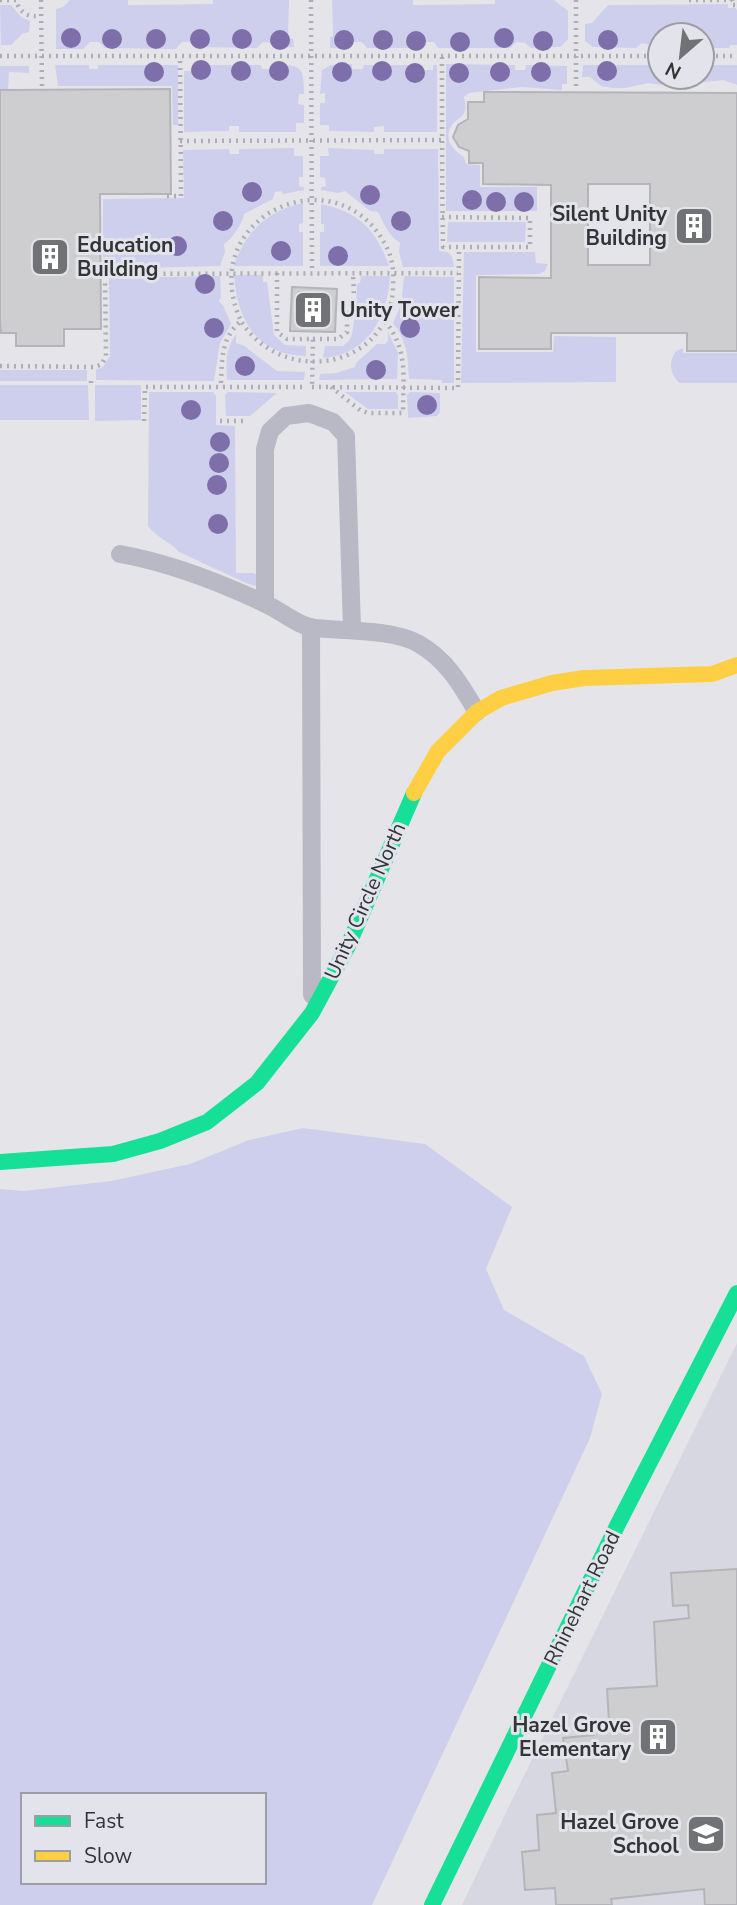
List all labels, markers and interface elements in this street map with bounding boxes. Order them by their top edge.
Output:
north arrow [646,21,716,91]
text: N [661,55,686,85]
place label: Silent Unity Building [552,200,668,252]
building icon: Silent Unity Building [673,205,715,247]
place label: Education Building [77,231,173,283]
building icon: Education Building [29,236,71,278]
building icon: Unity Tower [292,289,334,331]
place label: Unity Tower [340,296,459,324]
street label: Unity Circle North [318,818,412,984]
street label: Rhinehart Road [537,1526,627,1670]
place label: Hazel Grove Elementary [512,1711,632,1763]
building icon: Hazel Grove Elementary [637,1716,679,1758]
legend [21,1793,266,1884]
text: Fast [84,1807,124,1835]
place label: Hazel Grove School [560,1808,679,1860]
school or university icon: Hazel Grove School [685,1813,727,1855]
text: Slow [84,1842,133,1870]

